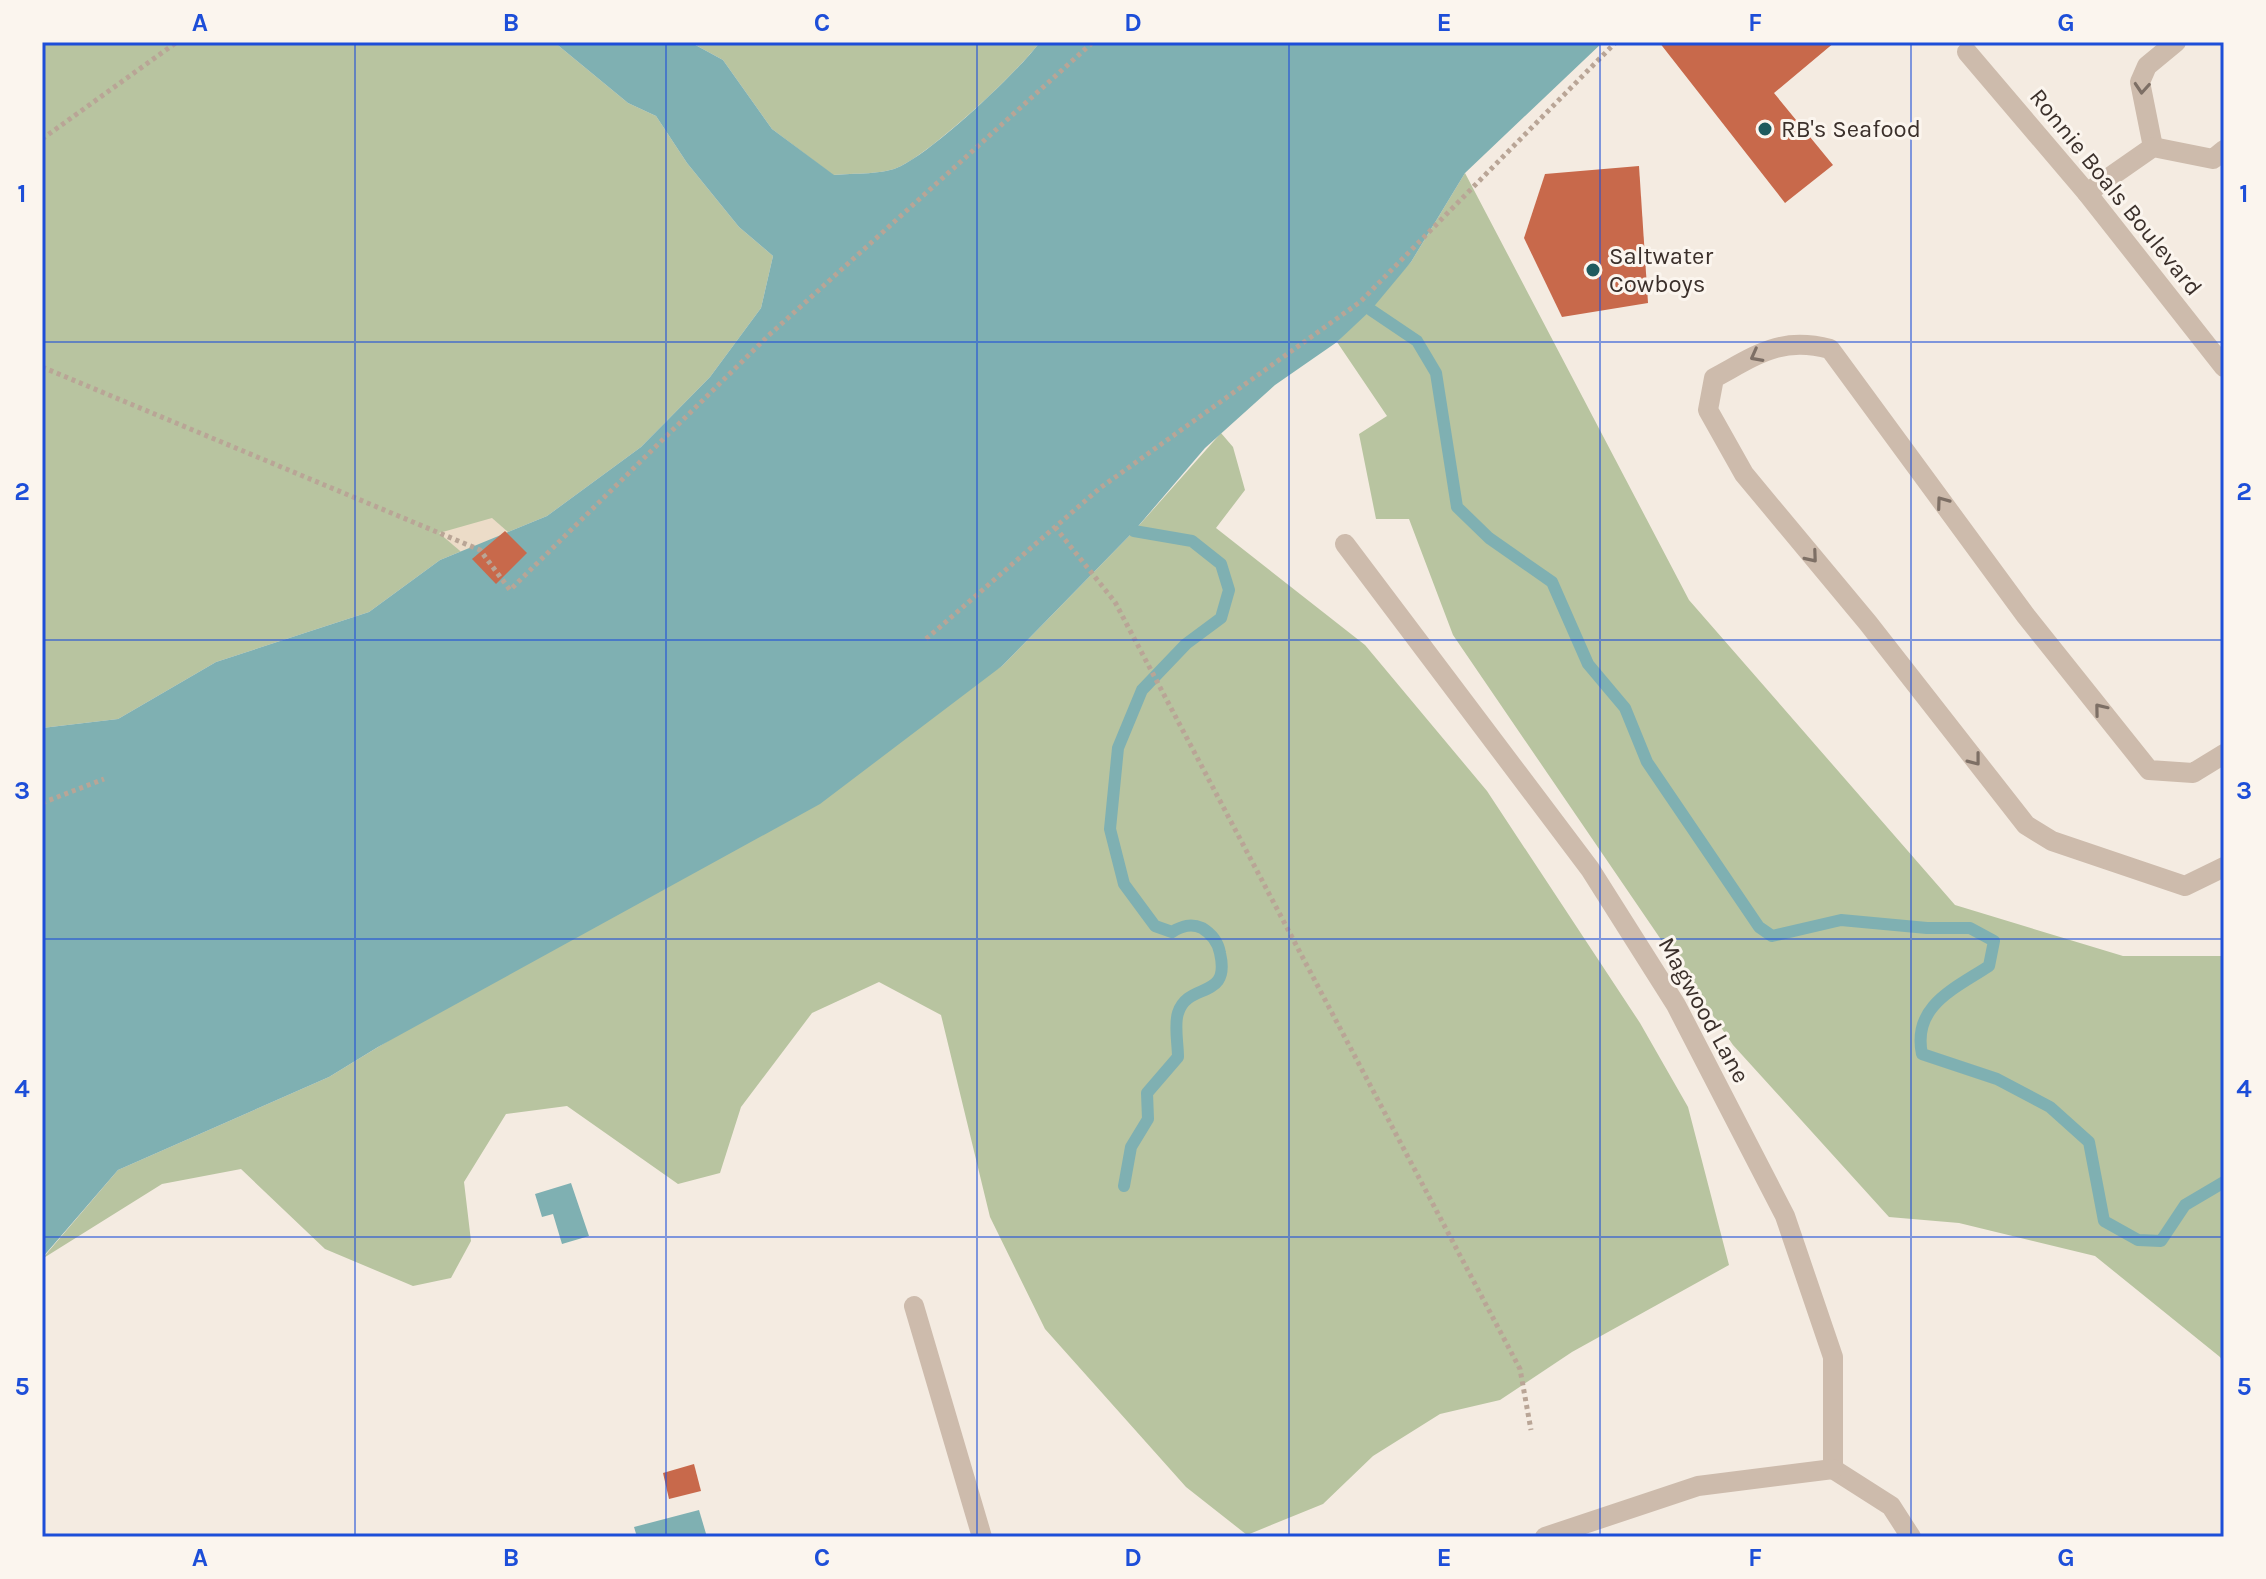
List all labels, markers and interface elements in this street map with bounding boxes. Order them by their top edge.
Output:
text: A [192,7,208,38]
text: B [503,7,519,38]
text: C [814,7,830,38]
text: D [1124,7,1142,38]
text: E [1436,7,1452,38]
text: F [1748,7,1762,38]
text: G [2057,7,2075,38]
one-way arrow [2134,82,2151,95]
street label: Ronnie Boals Boulevard [2024,83,2208,301]
place label: RB's Seafood [1781,115,1921,143]
marker: RB's Seafood [1756,120,1774,138]
text: 1 [17,178,27,209]
text: 1 [2239,178,2249,209]
place label: Saltwater Cowboys [1609,242,1713,298]
marker: Saltwater Cowboys [1584,261,1602,279]
one-way arrow [1750,346,1764,362]
text: 2 [14,476,30,507]
text: 2 [2236,476,2252,507]
one-way arrow [1938,497,1952,511]
one-way arrow [1802,547,1817,562]
one-way arrow [2095,704,2110,718]
one-way arrow [1965,751,1979,766]
text: 3 [14,775,30,806]
text: 3 [2236,775,2252,806]
street label: Magwood Lane [1653,932,1755,1088]
text: 4 [14,1073,30,1104]
text: 4 [2236,1073,2252,1104]
text: 5 [14,1371,30,1402]
text: 5 [2236,1371,2252,1402]
text: A [192,1542,208,1573]
text: B [503,1542,519,1573]
text: C [814,1542,830,1573]
text: D [1124,1542,1142,1573]
text: E [1436,1542,1452,1573]
text: F [1748,1542,1762,1573]
text: G [2057,1542,2075,1573]

